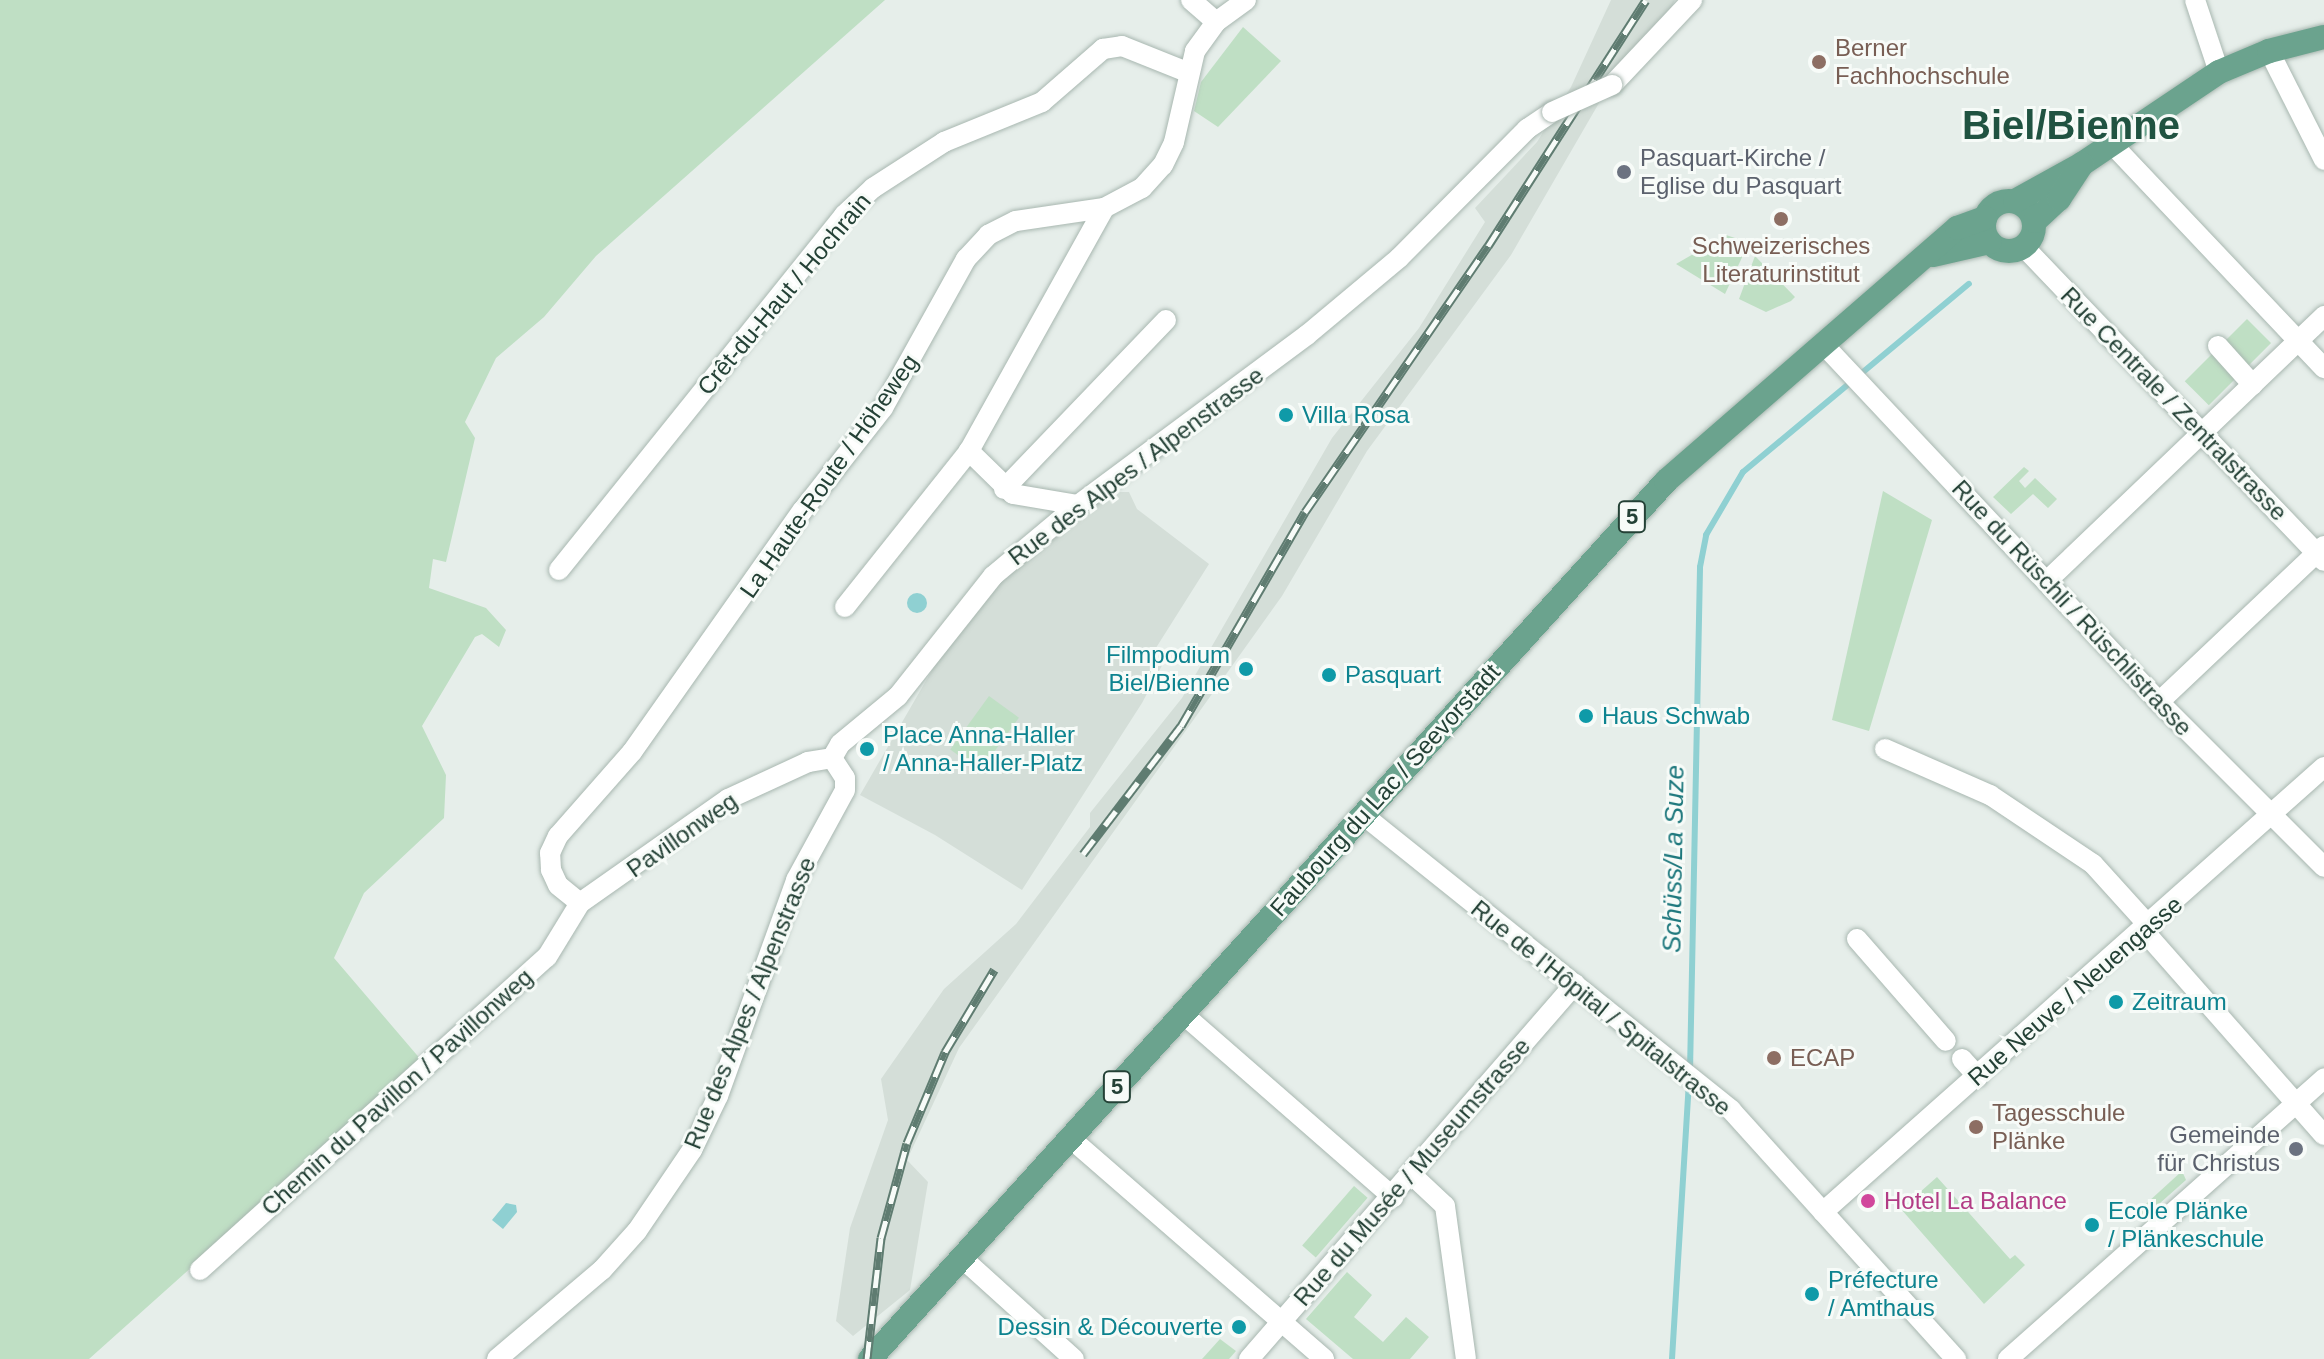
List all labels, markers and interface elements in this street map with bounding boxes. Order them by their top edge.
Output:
place label: Berner Fachhochschule [1835,34,2010,90]
marker: Berner Fachhochschule [1810,53,1828,71]
district label: Biel/Bienne [1962,101,2180,149]
place label: Pasquart-Kirche / Eglise du Pasquart [1640,144,1841,200]
marker: Pasquart-Kirche / Eglise du Pasquart [1615,163,1633,181]
street label: Crêt-du-Haut / Hochrain [691,187,877,401]
marker: Schweizerisches Literaturinstitut [1772,210,1790,228]
place label: Schweizerisches Literaturinstitut [1692,232,1870,288]
street label: Rue Centrale / Zentralstrasse [2055,281,2293,527]
street label: La Haute-Route / Höheweg [734,349,924,603]
street label: Rue des Alpes / Alpenstrasse [1002,360,1270,572]
place label: Villa Rosa [1302,401,1410,429]
marker: Villa Rosa [1277,406,1295,424]
street label: Rue du Rüschli / Rüschlistrasse [1946,474,2198,742]
road number: 5 [1616,499,1648,535]
place label: Filmpodium Biel/Bienne [1106,641,1230,697]
street label: Faubourg du Lac / Seevorstadt [1264,658,1506,922]
marker: Filmpodium Biel/Bienne [1237,660,1255,678]
place label: Pasquart [1345,661,1441,689]
marker: Pasquart [1320,666,1338,684]
place label: Haus Schwab [1602,702,1750,730]
marker: Haus Schwab [1577,707,1595,725]
place label: Place Anna-Haller / Anna-Haller-Platz [883,721,1084,777]
marker: Place Anna-Haller / Anna-Haller-Platz [858,740,876,758]
water label: Schüss/La Suze [1657,765,1691,953]
street label: Pavillonweg [621,786,743,884]
street label: Rue des Alpes / Alpenstrasse [678,852,822,1154]
street label: Rue Neuve / Neuengasse [1962,890,2188,1092]
street label: Rue de l'Hôpital / Spitalstrasse [1465,894,1737,1122]
street label: Chemin du Pavillon / Pavillonweg [256,963,538,1221]
place label: Zeitraum [2132,988,2227,1016]
marker: Zeitraum [2107,993,2125,1011]
street label: Rue du Musée / Museumstrasse [1288,1032,1536,1312]
place label: ECAP [1790,1044,1855,1072]
marker: ECAP [1765,1049,1783,1067]
road number: 5 [1101,1069,1133,1105]
place label: Tagesschule Plänke [1992,1099,2125,1155]
marker: Tagesschule Plänke [1967,1118,1985,1136]
place label: Gemeinde für Christus [2157,1121,2280,1177]
marker: Gemeinde für Christus [2287,1140,2305,1158]
place label: Hotel La Balance [1884,1187,2067,1215]
marker: Hotel La Balance [1859,1192,1877,1210]
place label: Ecole Plänke / Plänkeschule [2108,1197,2264,1253]
marker: Ecole Plänke / Plänkeschule [2083,1216,2101,1234]
place label: Préfecture / Amthaus [1828,1266,1939,1322]
marker: Préfecture / Amthaus [1803,1285,1821,1303]
place label: Dessin & Découverte [998,1313,1223,1341]
marker: Dessin & Découverte [1230,1318,1248,1336]

